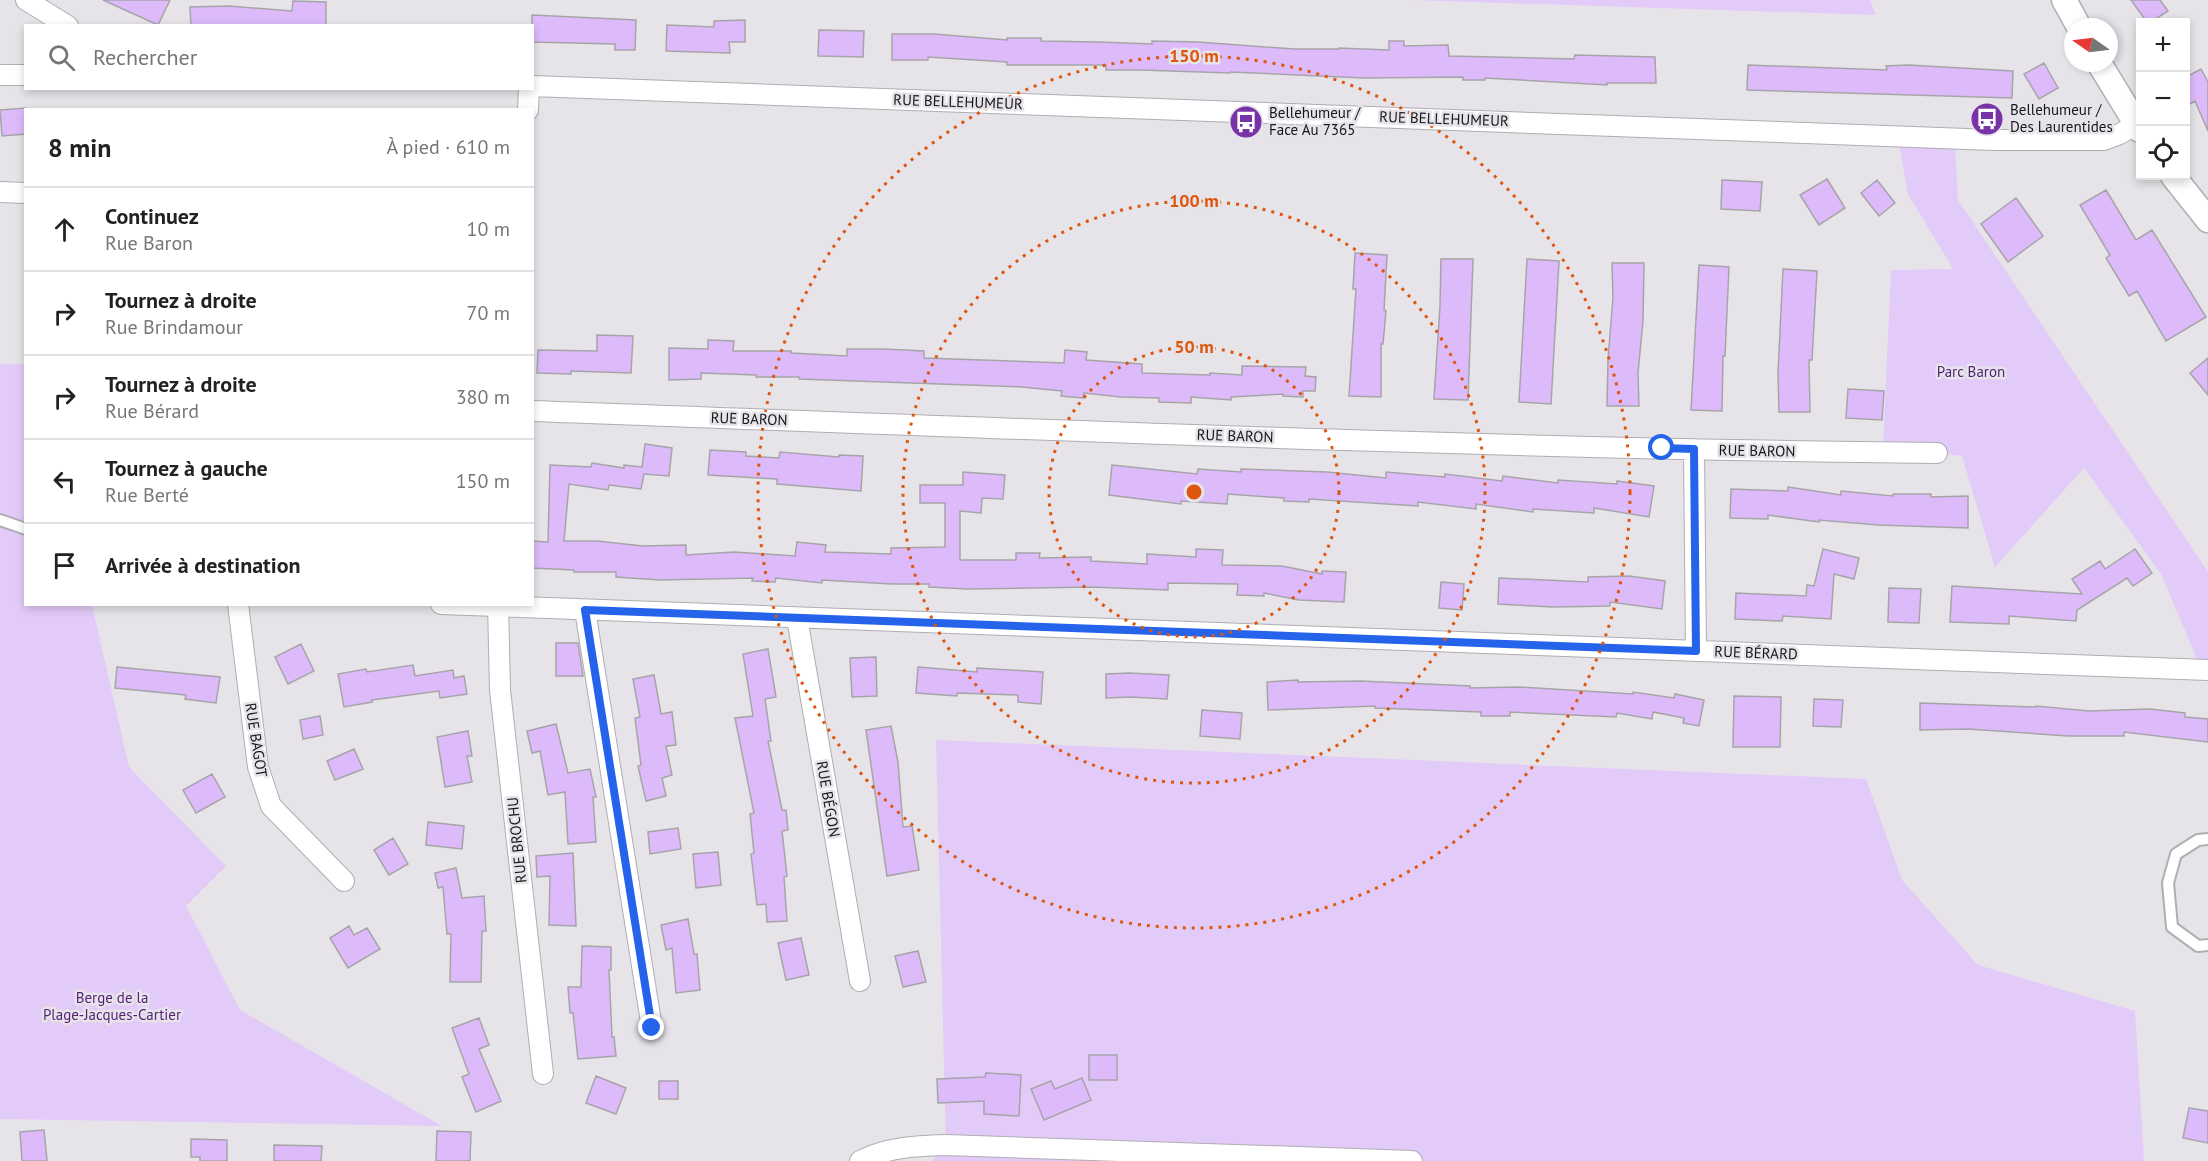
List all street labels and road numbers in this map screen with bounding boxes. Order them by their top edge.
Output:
street label: RUE BELLEHUMEUR [893,90,1023,113]
street label: RUE BELLEHUMEUR [1379,107,1509,130]
street label: RUE BARON [710,408,788,429]
street label: RUE BARON [1196,425,1274,446]
street label: RUE BARON [1718,440,1796,461]
street label: RUE BÉRARD [1714,642,1798,663]
street label: RUE BAGOT [241,701,272,779]
street label: RUE BÉGON [812,759,845,839]
street label: RUE BROCHU [503,796,530,884]

